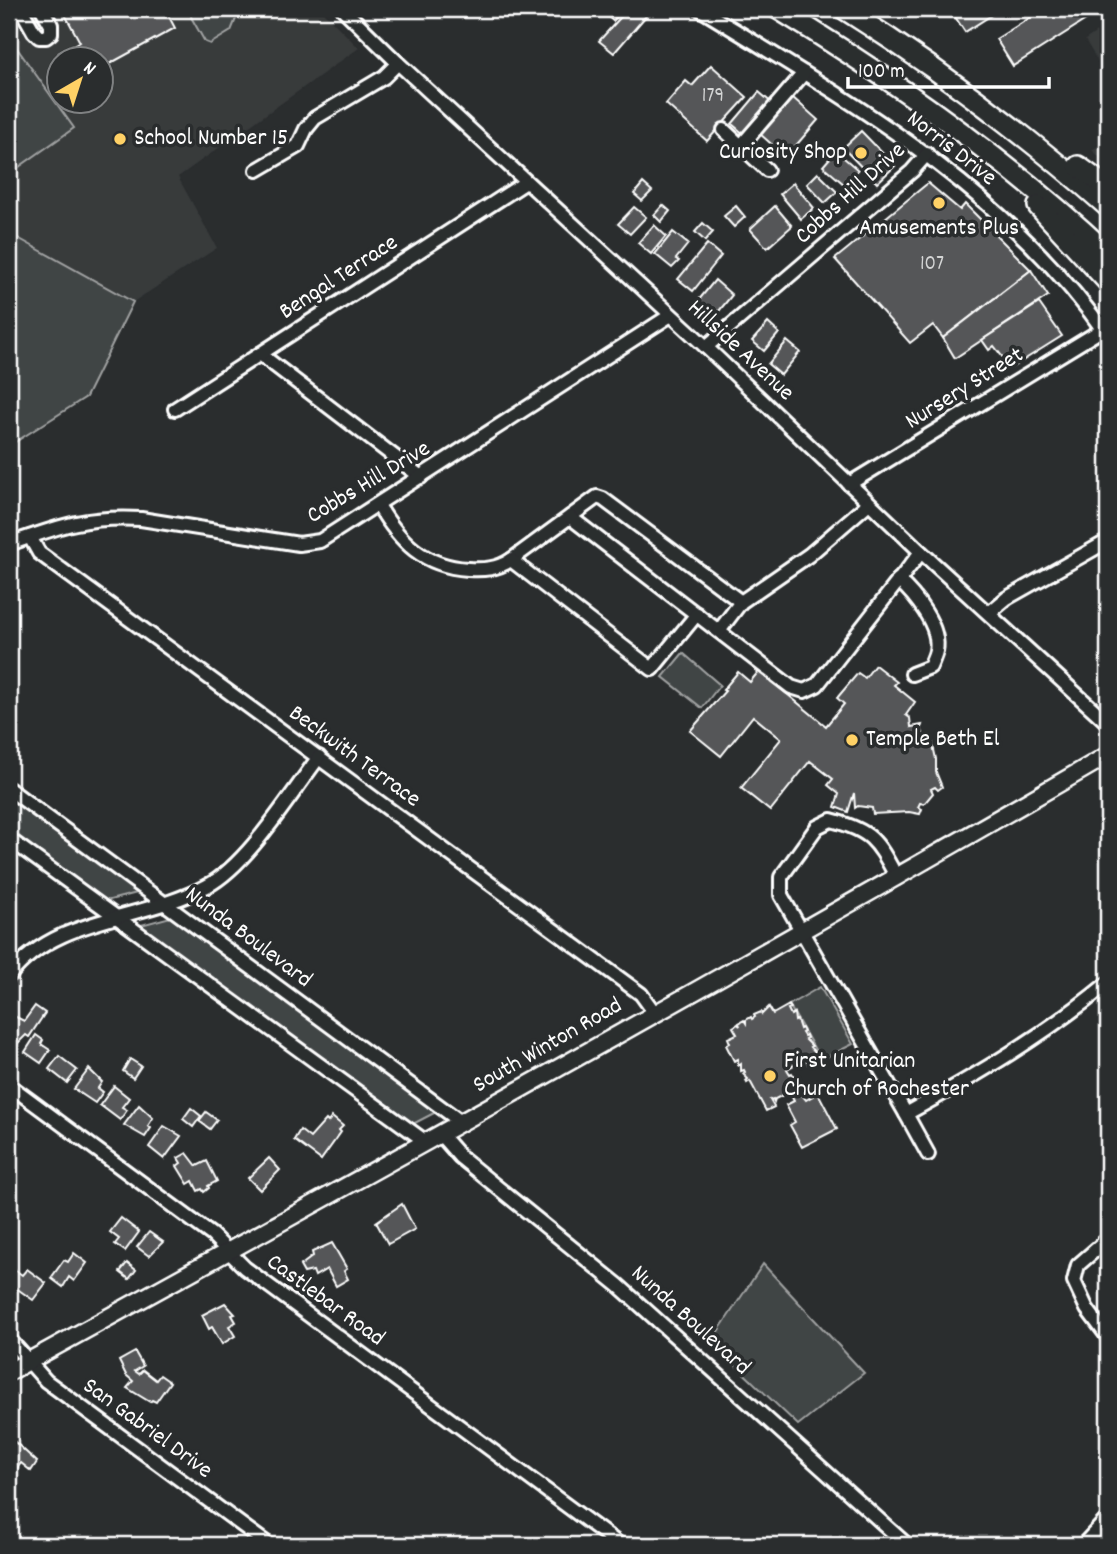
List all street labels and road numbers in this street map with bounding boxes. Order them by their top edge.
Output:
street label: Norris Drive [899,103,1003,195]
street label: Cobbs Hill Drive [788,135,914,253]
street label: Bengal Terrace [273,227,405,329]
street label: Hillside Avenue [679,292,801,410]
street label: Nursery Street [899,339,1031,439]
street label: Cobbs Hill Drive [301,433,437,533]
street label: Beckwith Terrace [281,697,427,817]
street label: Nunda Boulevard [177,879,319,997]
street label: South Winton Road [467,989,629,1103]
street label: Castlebar Road [259,1246,391,1356]
street label: Nunda Boulevard [622,1258,758,1384]
street label: San Gabriel Drive [75,1370,219,1488]

